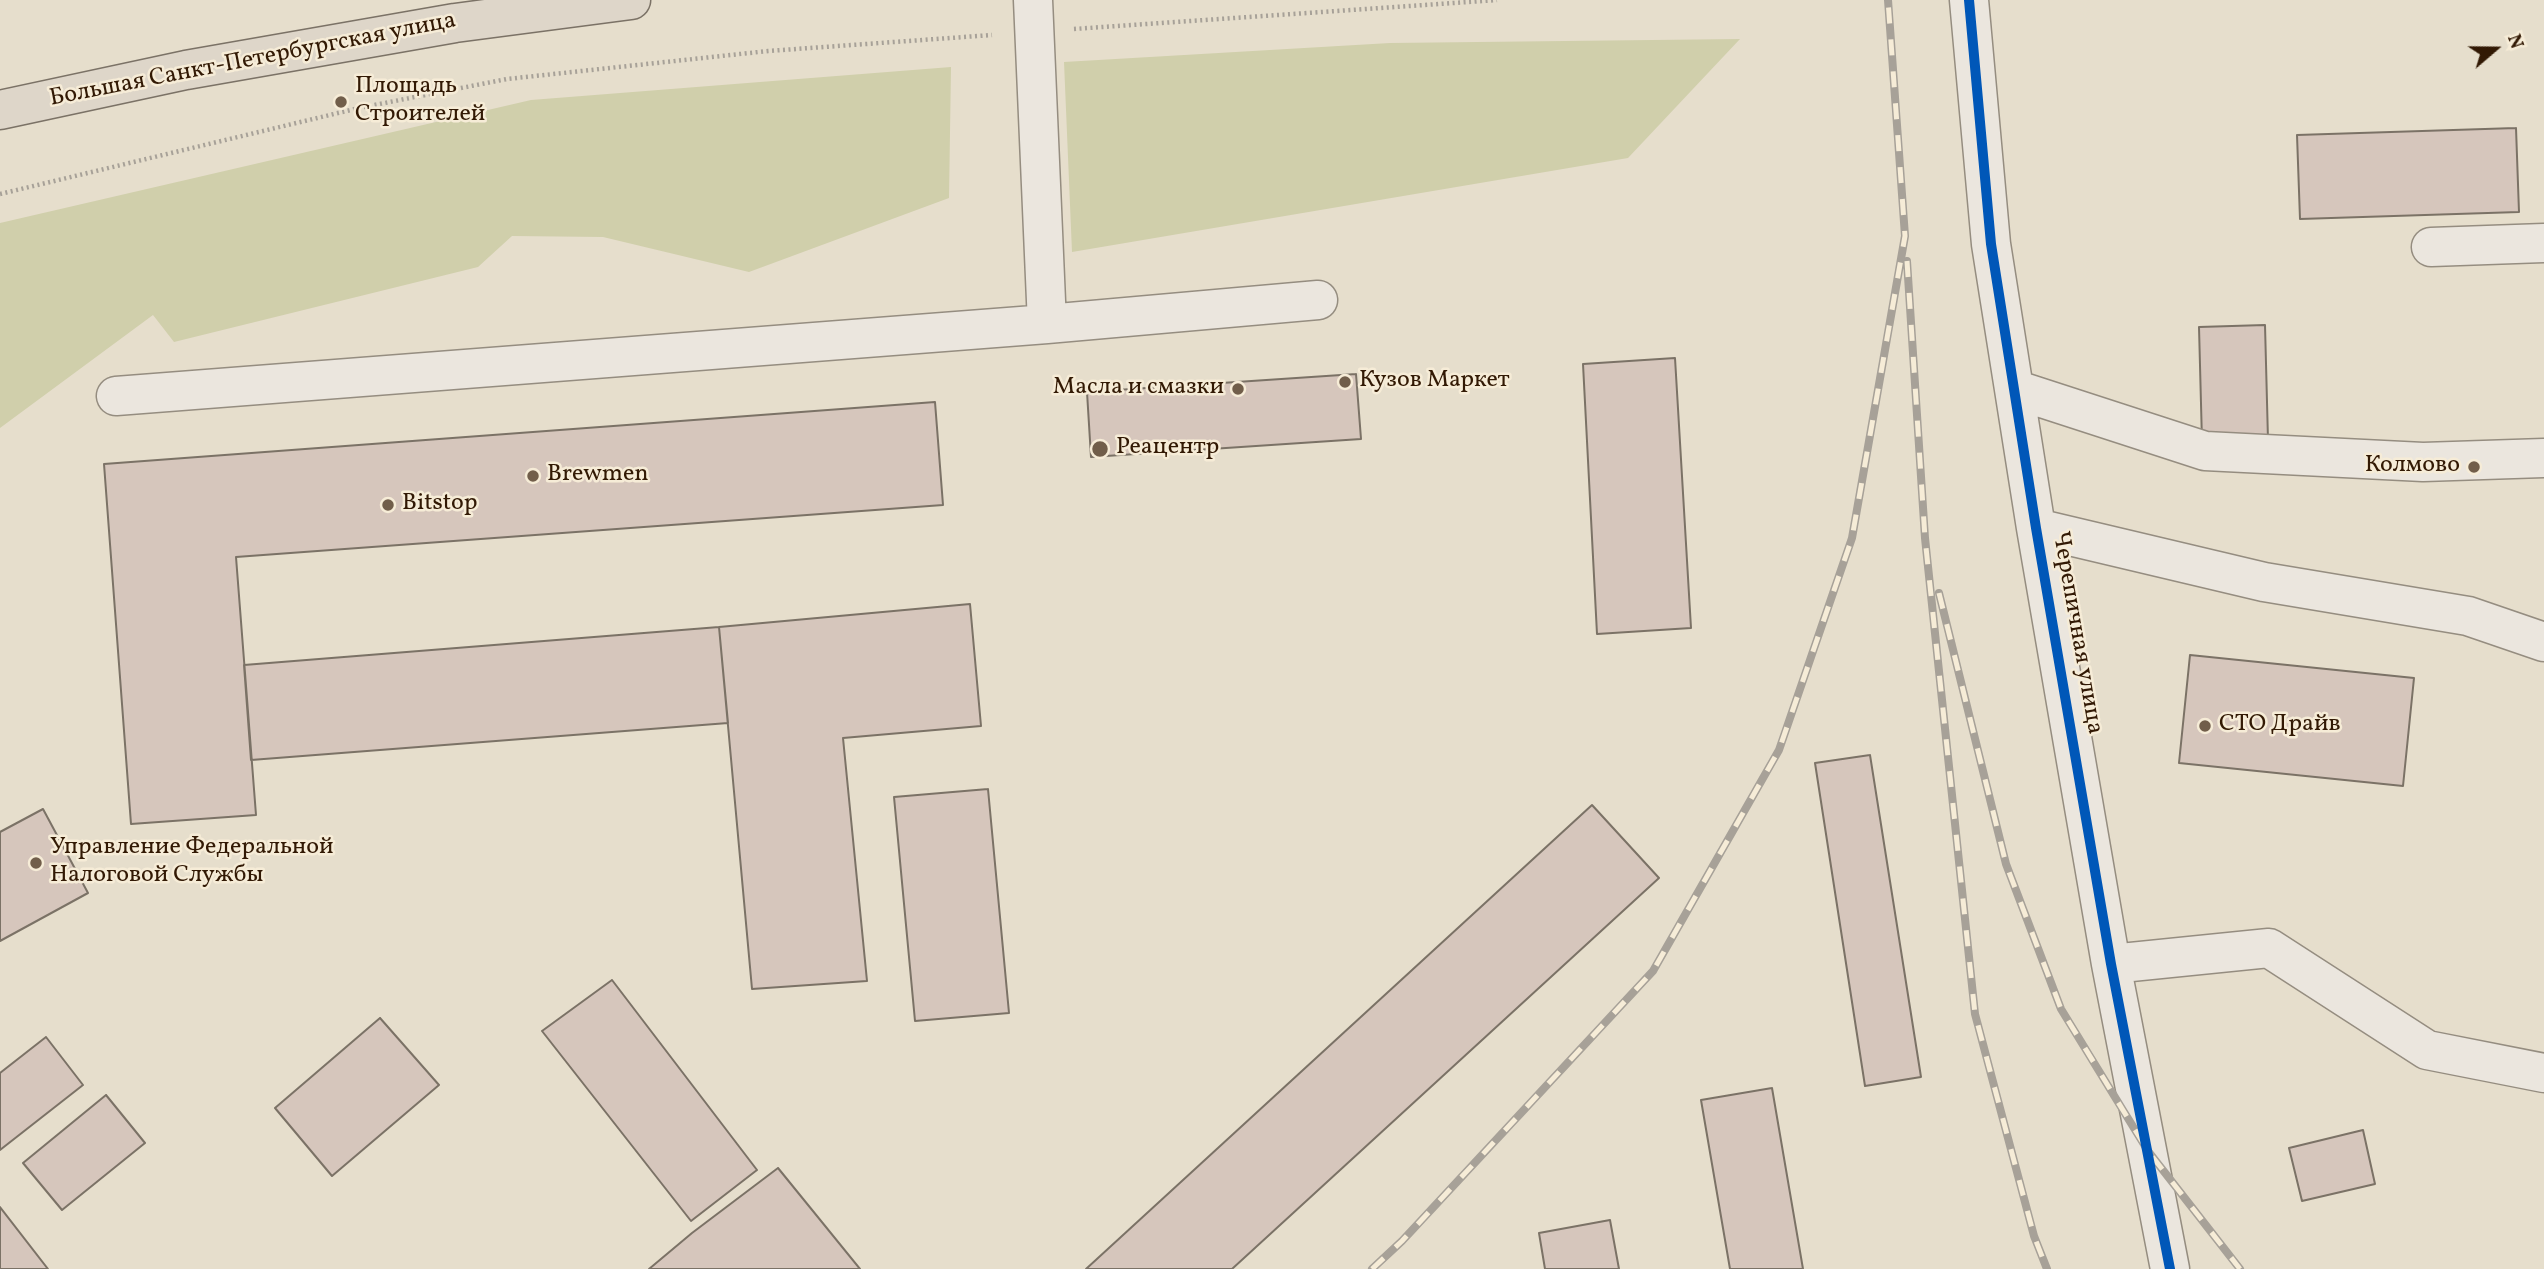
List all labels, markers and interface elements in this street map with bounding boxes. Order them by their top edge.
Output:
street label: Большая Санкт-Петербургская улица [47,7,459,115]
north arrow [2460,14,2530,84]
text: N [2500,31,2529,53]
place label: Площадь Строителей [355,74,485,130]
marker: Площадь Строителей [333,94,349,110]
place label: Кузов Маркет [1359,368,1510,396]
marker: Кузов Маркет [1337,374,1353,390]
place label: Масла и смазки [1053,375,1224,403]
marker: Масла и смазки [1230,381,1246,397]
place label: Реацентр [1116,435,1219,463]
marker: Реацентр [1090,439,1110,459]
place label: Колмово [2365,453,2460,481]
marker: Колмово [2466,459,2482,475]
place label: Brewmen [547,462,649,490]
marker: Brewmen [525,468,541,484]
place label: Bitstop [402,491,478,519]
marker: Bitstop [380,497,396,513]
street label: Черепичная улица [2044,529,2108,737]
place label: СТО Драйв [2219,712,2341,740]
marker: СТО Драйв [2197,718,2213,734]
place label: Управление Федеральной Налоговой Службы [50,835,334,891]
marker: Управление Федеральной Налоговой Службы [28,855,44,871]

